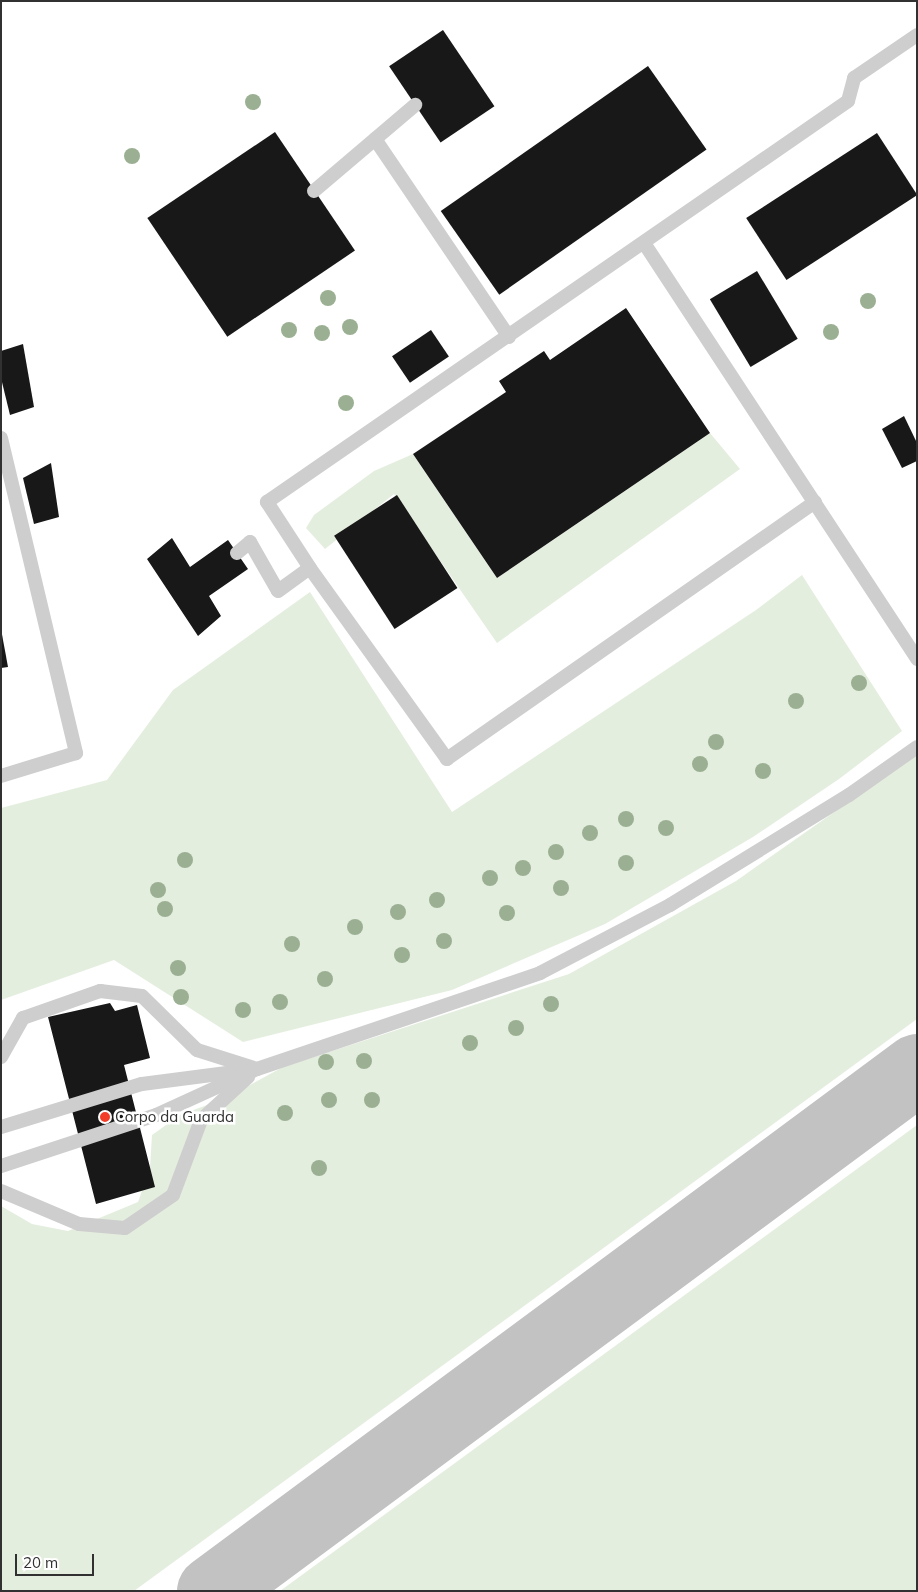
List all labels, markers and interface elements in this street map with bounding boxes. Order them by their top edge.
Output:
place label: Corpo da Guarda [115,1108,234,1126]
marker: Corpo da Guarda [99,1111,111,1123]
scale bar [18,1544,96,1576]
text: 20 m [23,1553,58,1572]

